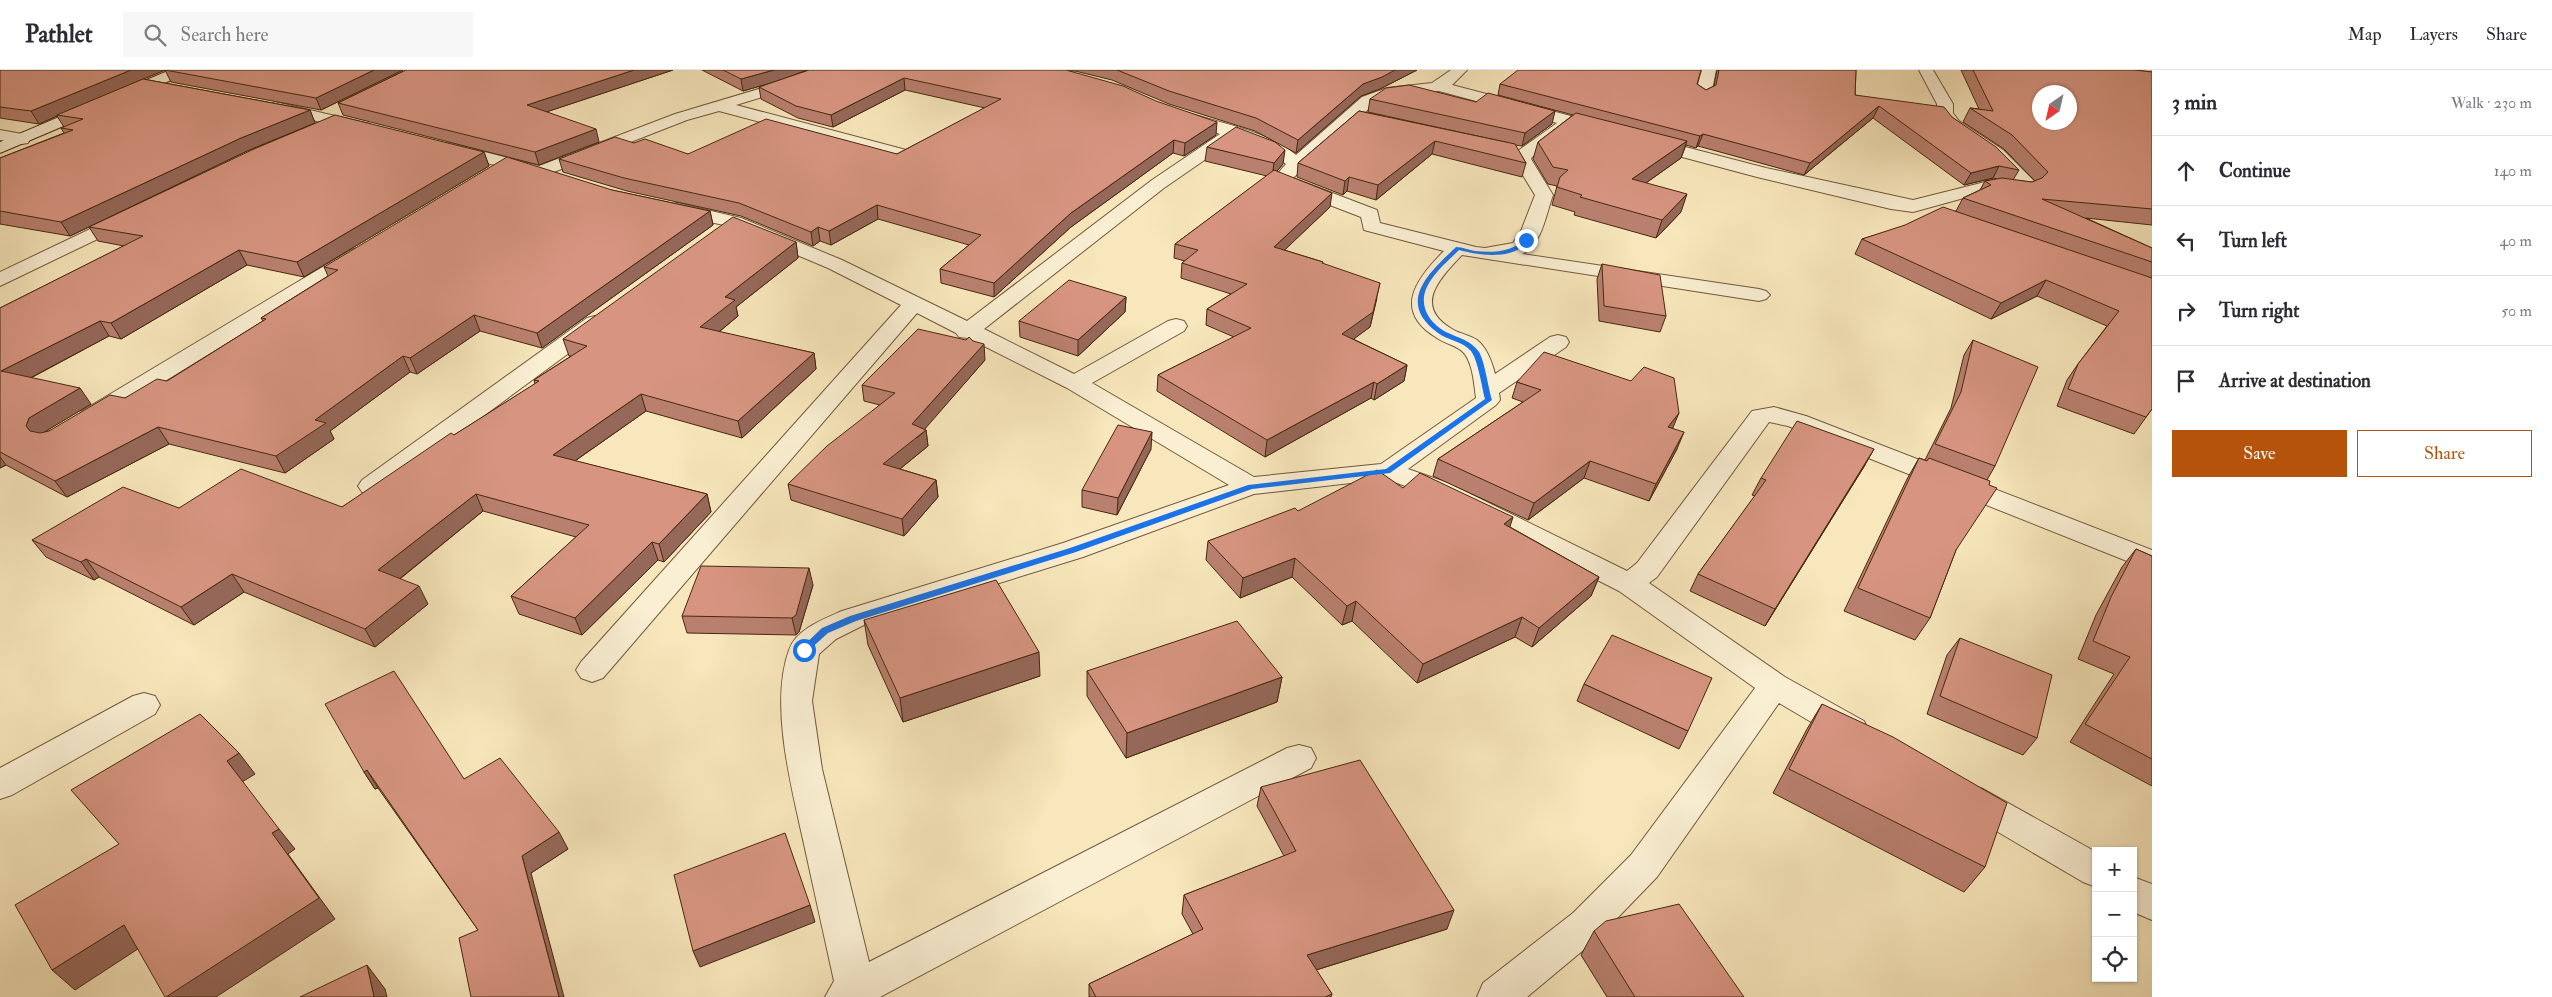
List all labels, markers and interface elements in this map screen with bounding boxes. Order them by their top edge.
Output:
search box [123,12,473,57]
text: Pathlet [25,19,93,50]
icon: search [141,21,169,49]
text: Search here [181,23,268,47]
text: Map [2348,23,2382,46]
text: Layers [2410,23,2458,46]
text: Share [2486,23,2527,46]
north arrow [2032,85,2077,130]
text: 3 min [2172,89,2217,116]
text: Walk · 230 m [2451,93,2532,113]
icon: ahead [2172,157,2200,185]
text: Continue [2219,159,2290,183]
text: 140 m [2494,161,2532,181]
icon: left [2172,227,2200,255]
route end [1515,229,1538,252]
text: Turn left [2219,229,2287,253]
text: 40 m [2499,231,2532,251]
icon: right [2172,297,2200,325]
text: Turn right [2219,299,2299,323]
text: 50 m [2501,301,2532,321]
icon: arrive [2172,367,2200,395]
text: Arrive at destination [2219,369,2371,393]
button: Save [2172,430,2347,477]
button: Share [2357,430,2532,477]
route start [793,639,816,662]
map controls [2092,847,2137,982]
button: + [2092,847,2137,892]
button: − [2092,892,2137,937]
button: locate [2092,937,2137,982]

